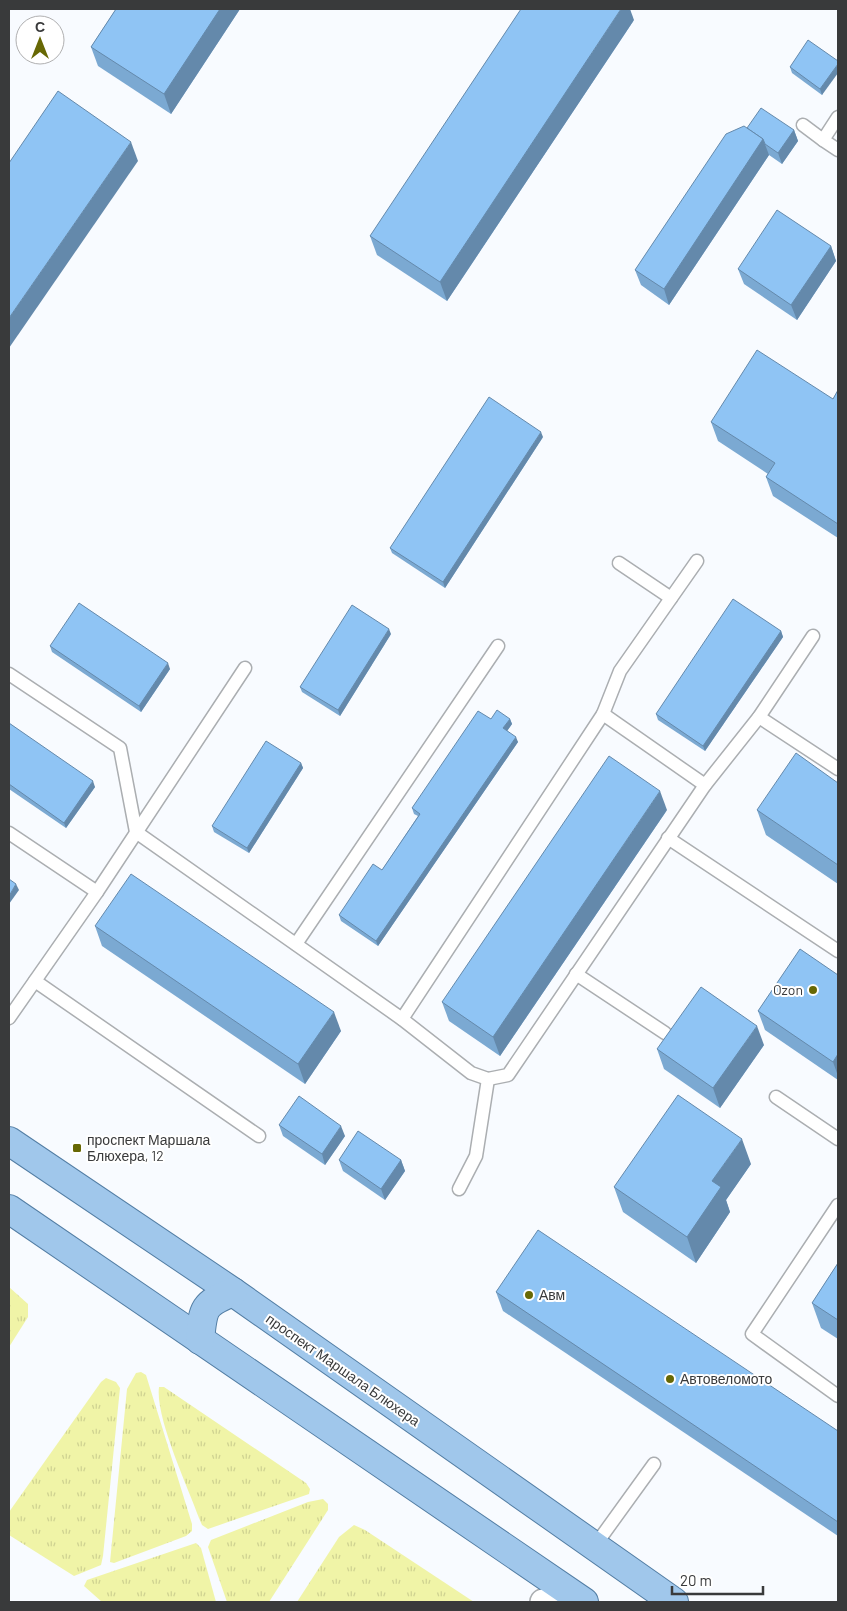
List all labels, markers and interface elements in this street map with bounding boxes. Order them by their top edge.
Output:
north arrow [15,15,65,65]
text: С [35,18,45,35]
place label: Ozon [773,981,803,998]
marker: Ozon [807,984,819,996]
place label: проспект Маршала Блюхера, 12 [87,1131,211,1164]
marker: проспект Маршала Блюхера, 12 [71,1142,83,1154]
place label: Авм [539,1286,565,1303]
marker: Авм [523,1289,535,1301]
street label: проспект Маршала Блюхера [263,1310,424,1429]
place label: Автовеломото [680,1370,773,1387]
marker: Автовеломото [664,1373,676,1385]
scale bar [672,1564,763,1596]
text: 20 m [680,1571,712,1589]

